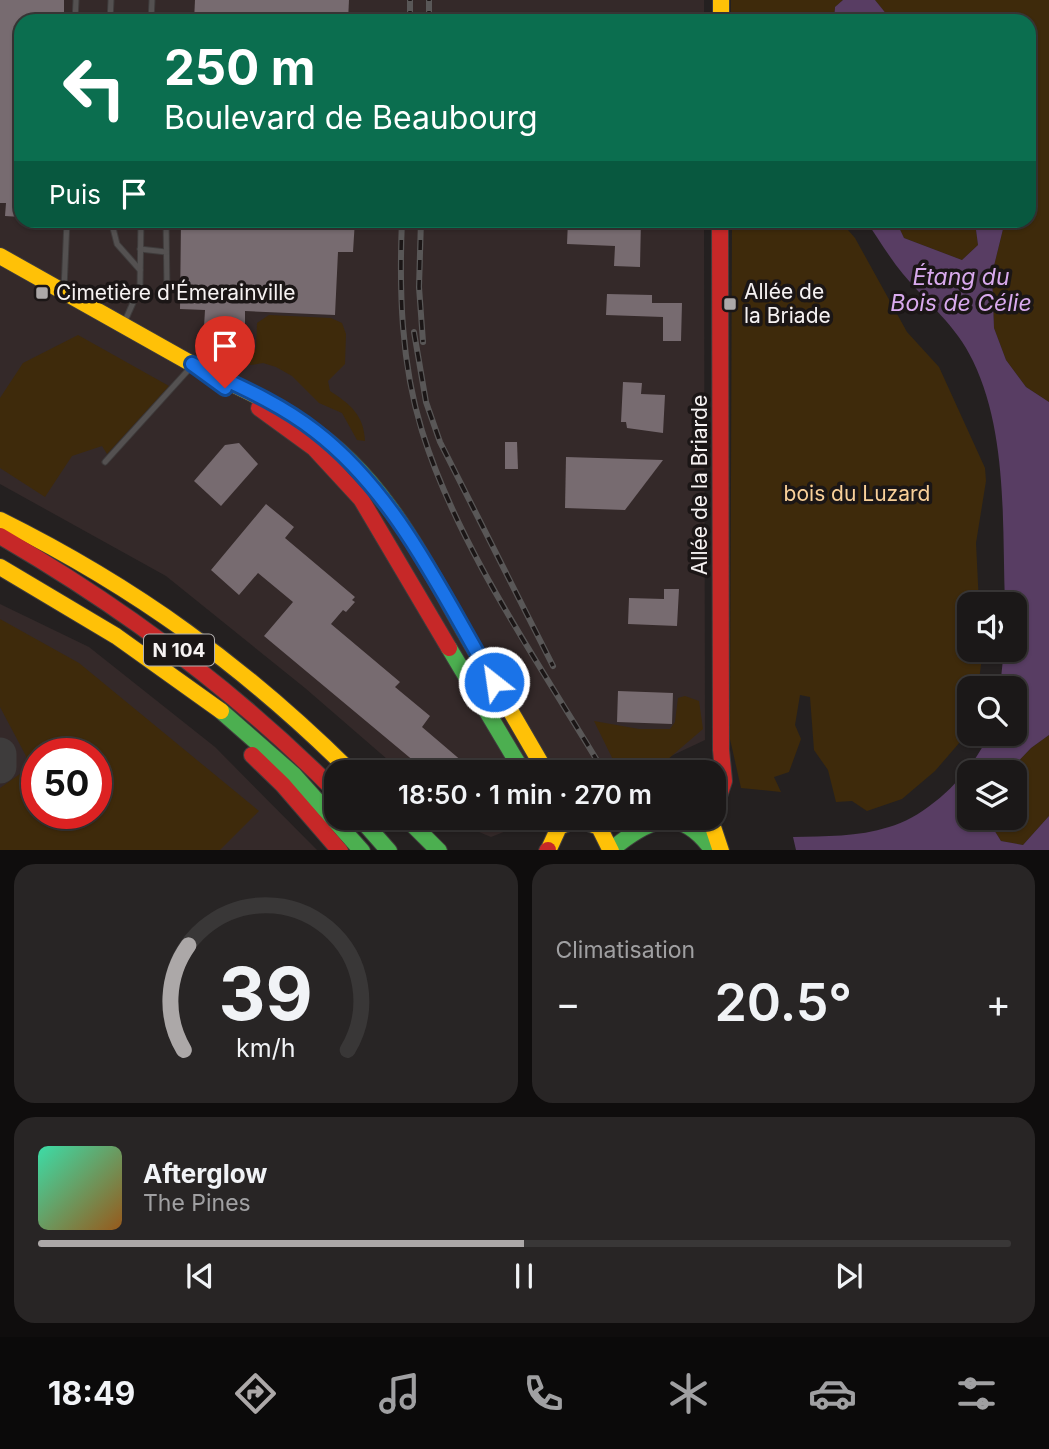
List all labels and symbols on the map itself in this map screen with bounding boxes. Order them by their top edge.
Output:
water label: Étang du Bois de Célie [890,263,1032,317]
place label: Cimetière d'Émerainville [56,279,296,305]
place label: Allée de la Briade [744,279,831,328]
marker: Cimetière d'Émerainville [34,285,50,301]
marker: Allée de la Briade [722,296,738,312]
pin [195,316,255,388]
street label: Allée de la Briarde [687,395,712,575]
park label: bois du Luzard [784,481,930,506]
road number: N 104 [144,635,214,666]
position arrow [457,645,531,719]
speed limit sign: 50 [21,738,112,829]

